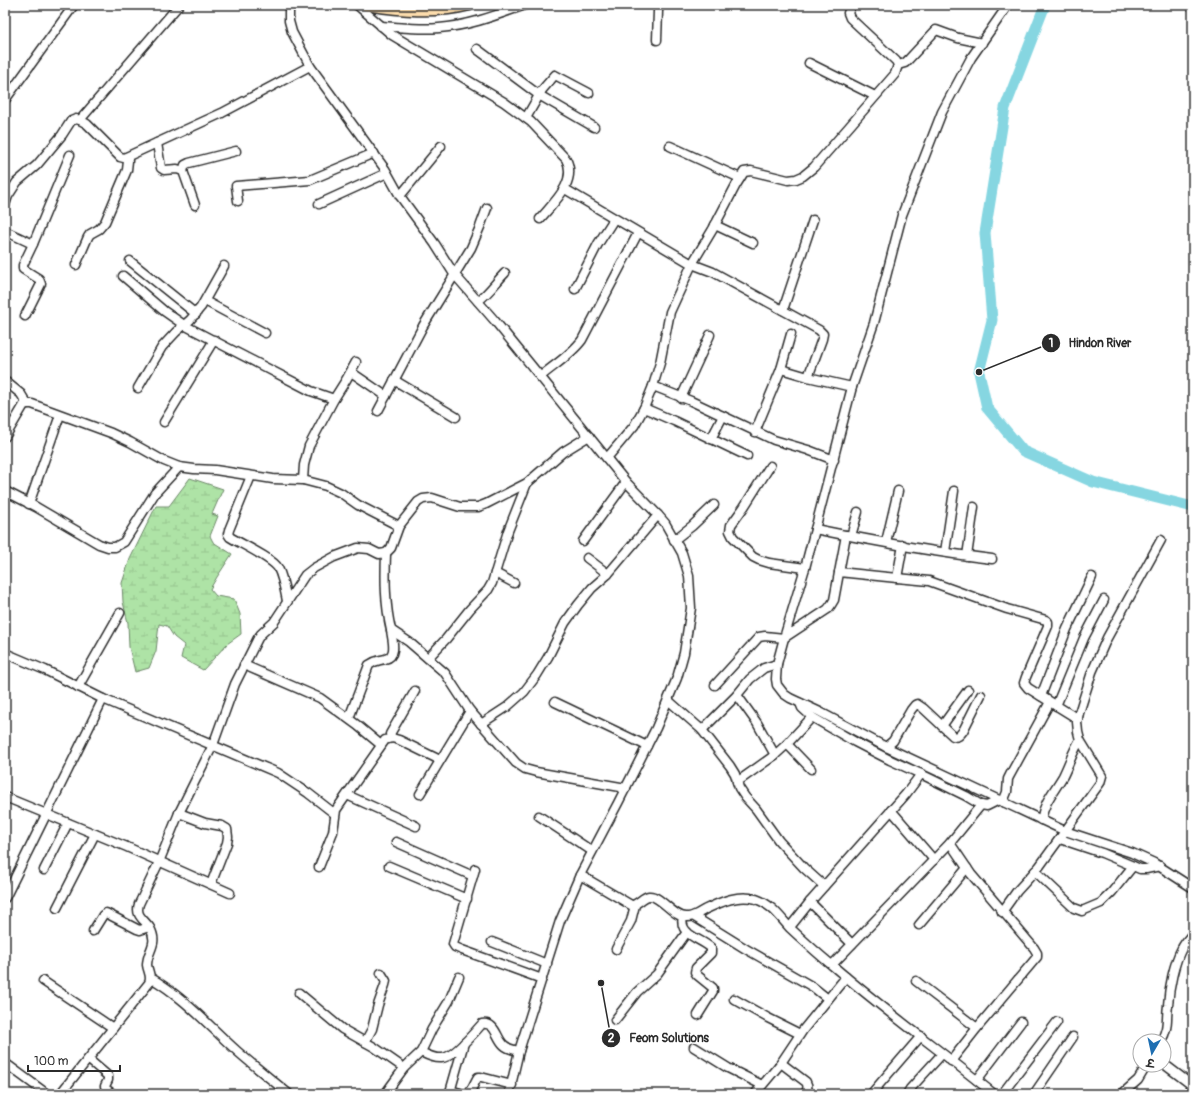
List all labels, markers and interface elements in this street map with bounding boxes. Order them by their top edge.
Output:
callout: Hindon River [1041,331,1140,355]
text: 1 [1049,336,1053,351]
text: Hindon River [1069,336,1132,351]
callout: Feom Solutions [601,1026,717,1050]
text: 2 [608,1031,615,1046]
text: Feom Solutions [629,1031,709,1046]
north arrow [1132,1033,1172,1073]
scale bar [28,1047,120,1073]
text: 100 m [34,1054,69,1069]
text: उ [1144,1055,1156,1070]

